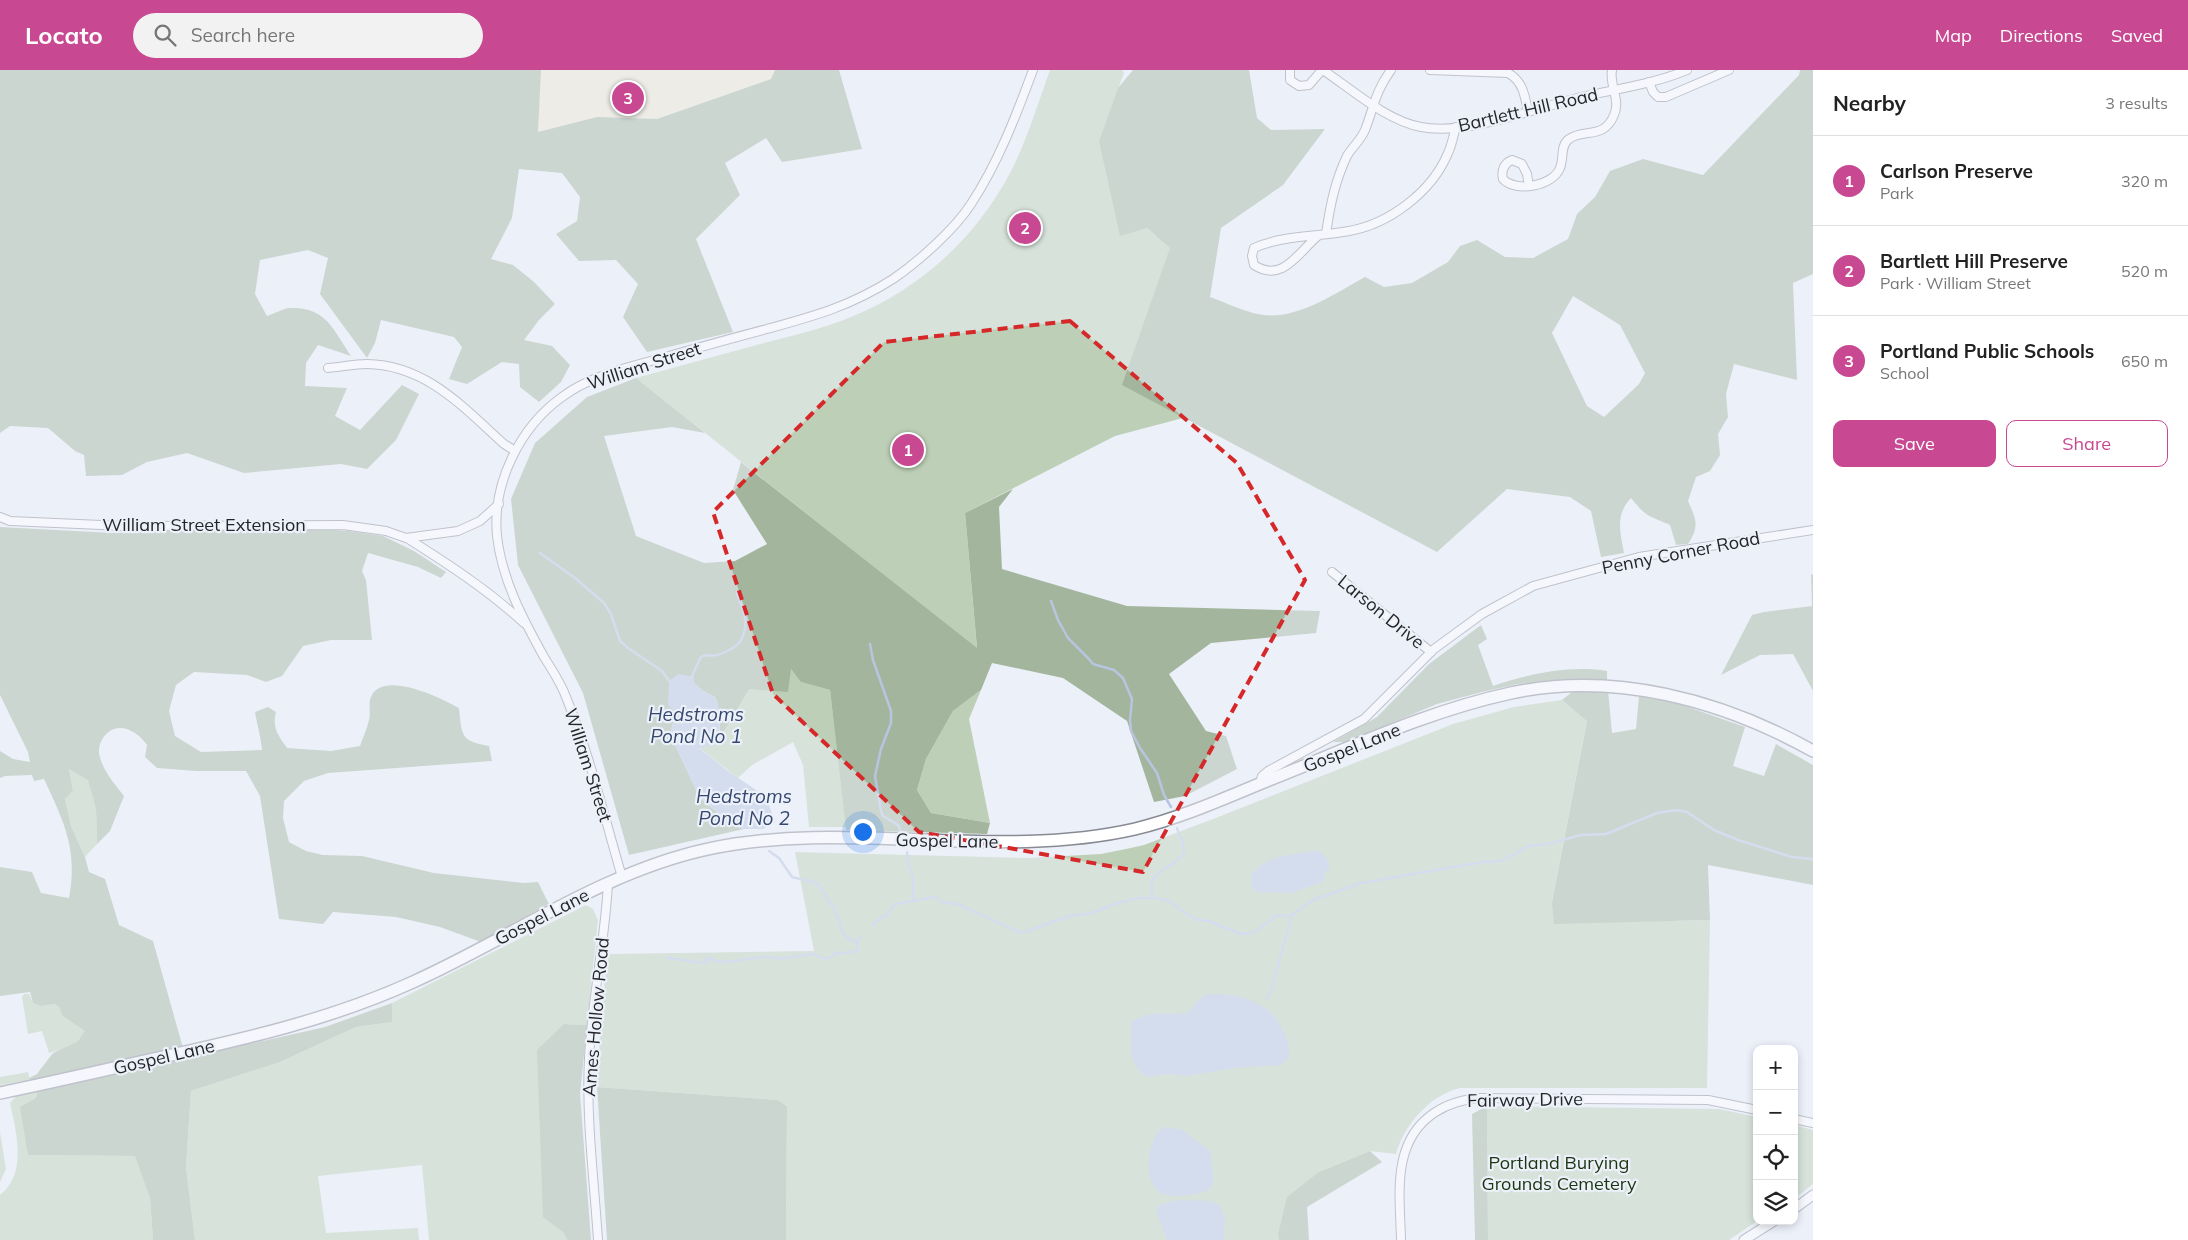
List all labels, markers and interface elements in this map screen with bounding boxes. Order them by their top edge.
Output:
search box [133,13,483,58]
text: Locato [25,20,103,50]
icon: search [151,21,179,49]
text: Search here [191,23,295,47]
text: Map [1935,24,1972,47]
text: Directions [2000,24,2083,47]
text: Saved [2111,24,2163,47]
pin: 3 [612,79,644,117]
street label: Bartlett Hill Road [1456,82,1600,137]
text: Nearby [1833,90,1906,116]
text: 3 results [2105,93,2168,113]
text: Carlson Preserve [1880,159,2033,183]
text: 1 [1844,171,1854,191]
text: 320 m [2121,171,2168,191]
text: Park [1880,183,1914,203]
pin: 2 [1009,209,1041,247]
text: Bartlett Hill Preserve [1880,249,2068,273]
text: 2 [1844,261,1854,281]
text: 520 m [2121,261,2168,281]
text: Park · William Street [1880,273,2031,293]
street label: William Street [584,336,704,395]
text: Portland Public Schools [1880,339,2094,363]
text: 3 [1844,351,1854,371]
text: 650 m [2121,351,2168,371]
text: School [1880,363,1929,383]
button: Save [1833,420,1996,467]
button: Share [2006,420,2168,467]
pin: 1 [892,431,924,469]
street label: William Street Extension [102,513,306,536]
street label: Penny Corner Road [1600,526,1762,579]
street label: Larson Drive [1333,570,1429,654]
water label: Hedstroms Pond No 1 [648,702,744,748]
street label: William Street [559,705,618,825]
street label: Gospel Lane [1300,718,1404,777]
water label: Hedstroms Pond No 2 [696,784,792,830]
your location [850,819,876,845]
street label: Gospel Lane [895,828,999,853]
street label: Gospel Lane [491,883,593,950]
street label: Ames Hollow Road [577,936,614,1098]
street label: Gospel Lane [111,1034,217,1079]
map controls [1753,1045,1798,1225]
button: + [1753,1045,1798,1090]
street label: Fairway Drive [1467,1087,1583,1112]
button: − [1753,1090,1798,1135]
button: locate [1753,1135,1798,1180]
park label: Portland Burying Grounds Cemetery [1482,1151,1637,1195]
button: layers [1753,1180,1798,1225]

